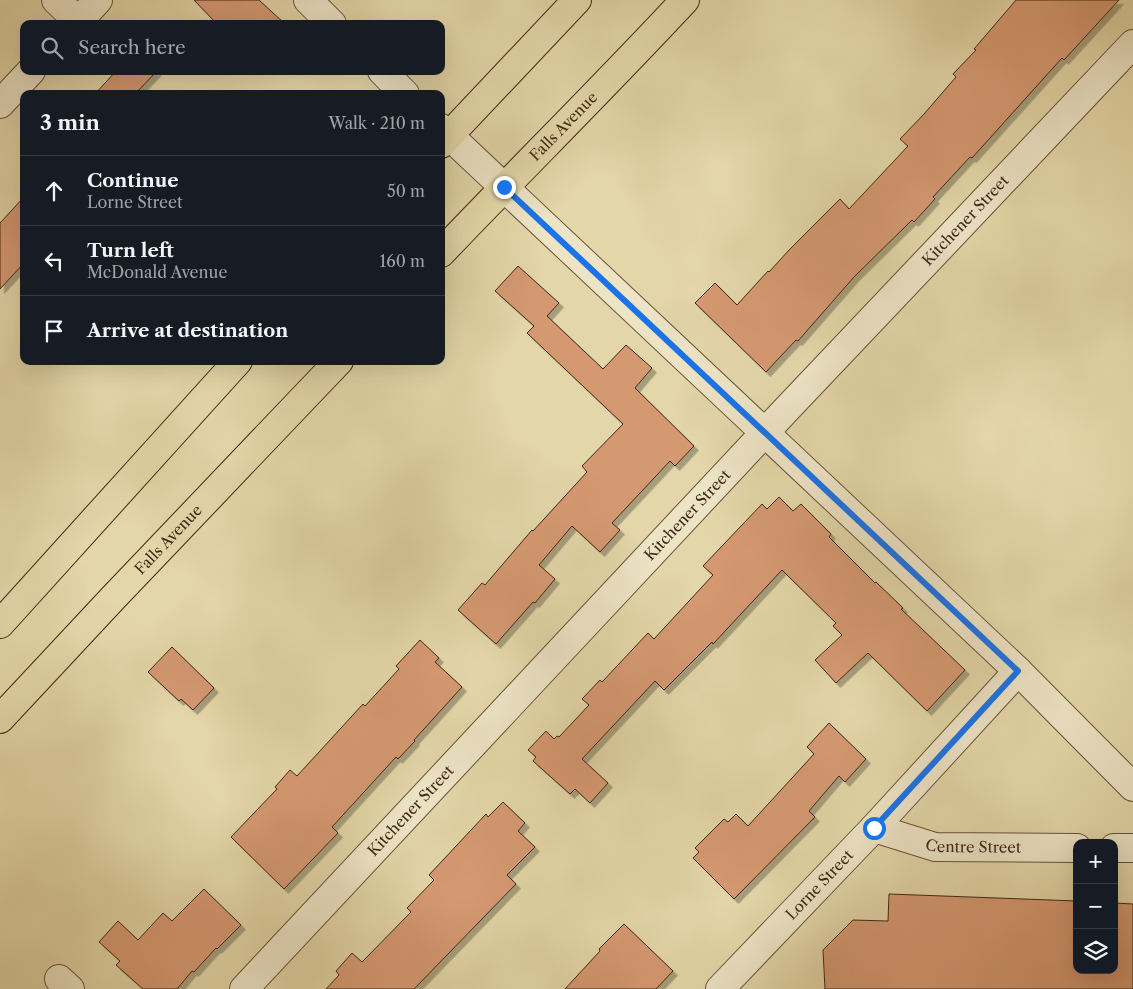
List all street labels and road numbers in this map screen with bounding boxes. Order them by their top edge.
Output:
street label: Falls Avenue [525,88,601,165]
street label: Kitchener Street [918,171,1013,270]
street label: Kitchener Street [640,465,735,564]
street label: Falls Avenue [130,501,206,578]
street label: Kitchener Street [363,761,458,860]
street label: Centre Street [923,835,1022,857]
street label: Lorne Street [781,845,858,924]

